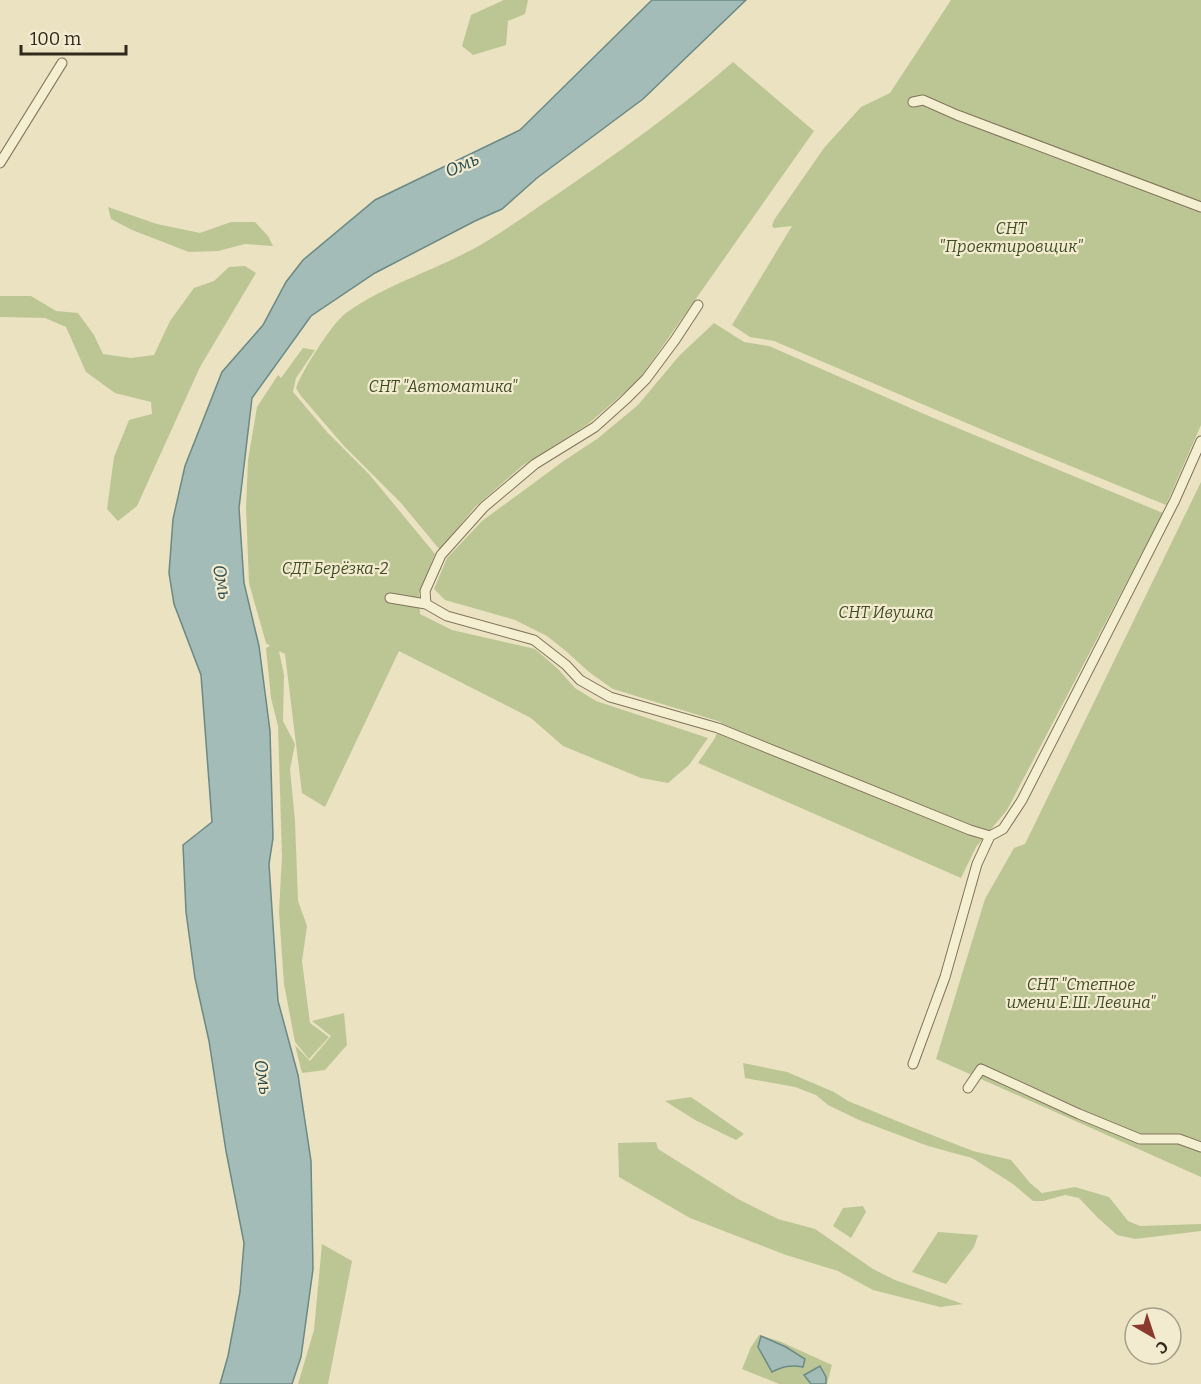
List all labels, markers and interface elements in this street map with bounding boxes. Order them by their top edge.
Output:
scale bar [21,18,126,56]
text: 100 m [30,28,81,50]
water label: Омь [442,148,483,182]
park label: СНТ "Проектировщик" [939,219,1084,256]
park label: СНТ "Автоматика" [368,377,519,396]
park label: СДТ Берёзка-2 [282,559,389,578]
water label: Омь [208,563,236,601]
park label: СНТ Ивушка [838,603,934,622]
park label: СНТ "Степное имени Е.Ш. Левина" [1006,975,1157,1012]
water label: Омь [249,1058,277,1096]
north arrow [1123,1306,1183,1366]
text: С [1152,1337,1172,1358]

